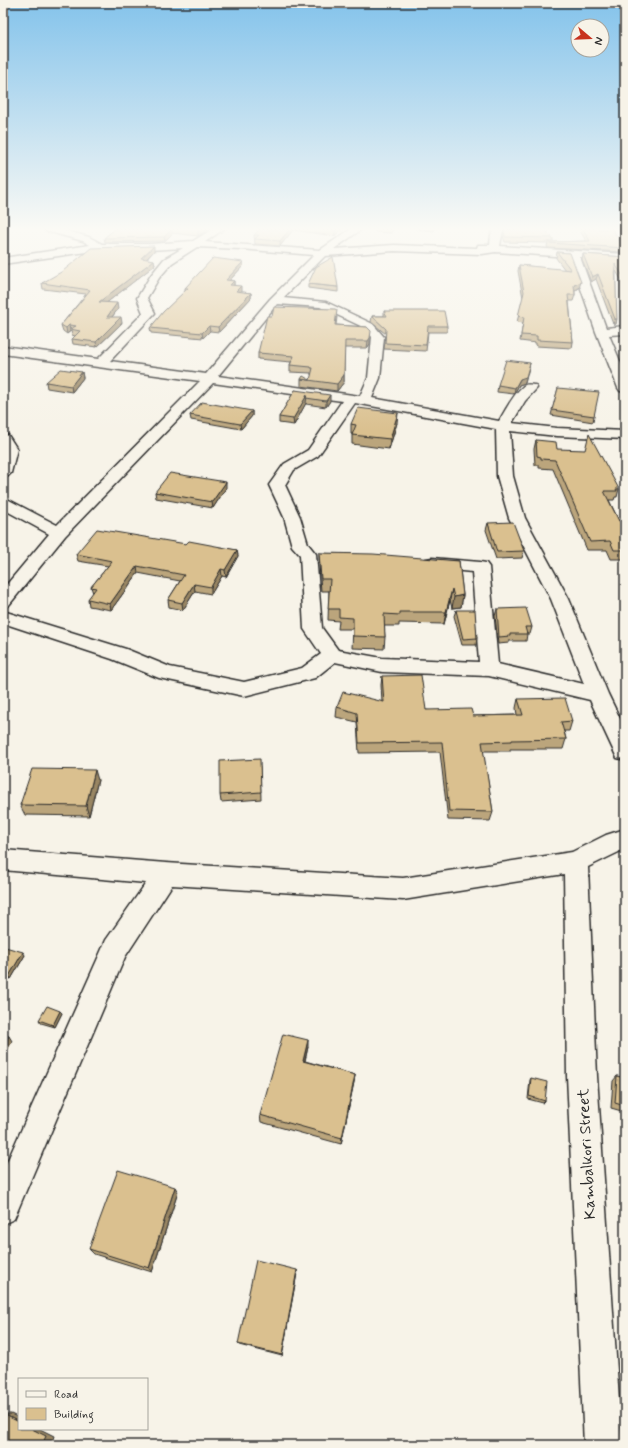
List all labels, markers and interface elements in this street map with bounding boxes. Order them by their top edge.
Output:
north arrow [570,18,610,58]
text: N [591,35,606,47]
street label: Kambalkori Street [573,1087,601,1220]
legend [18,1378,148,1430]
text: Road [54,1387,78,1403]
text: Building [54,1407,94,1424]

